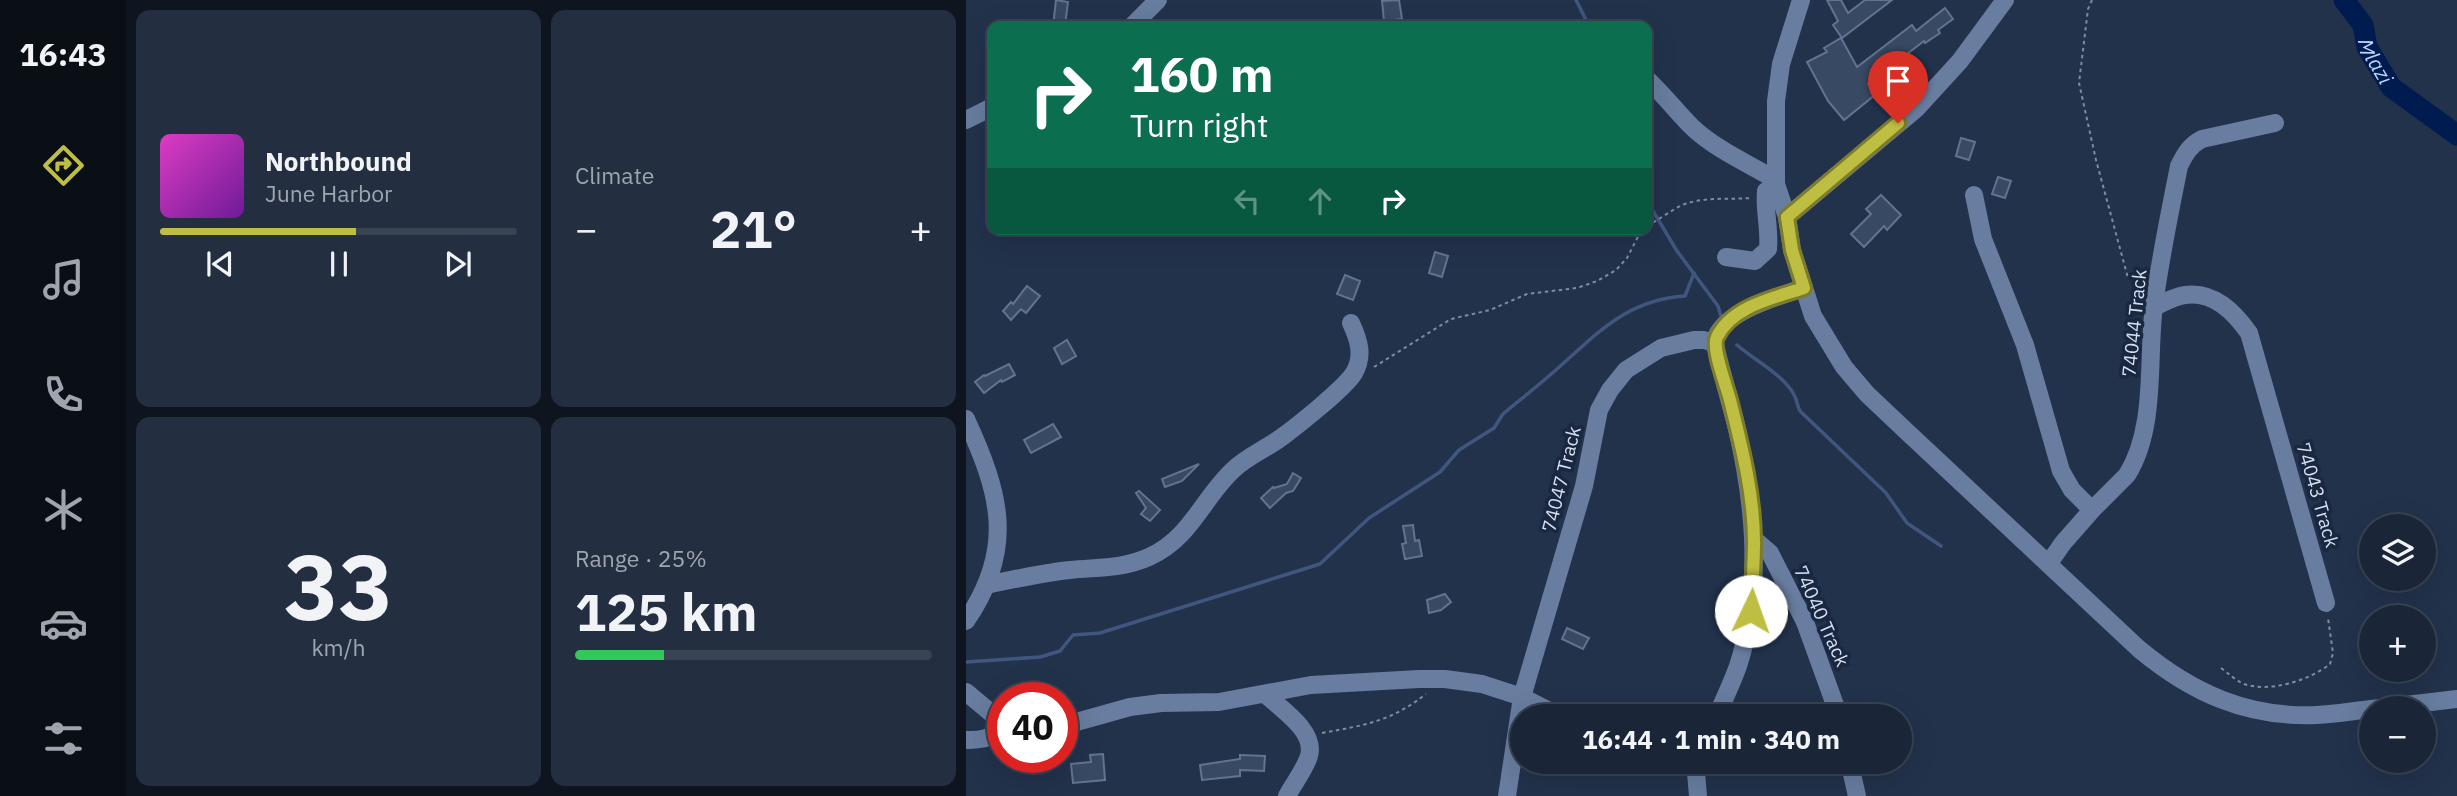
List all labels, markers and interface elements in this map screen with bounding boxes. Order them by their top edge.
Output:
text: 16:43 [19,33,107,75]
water label: Mlazi [2352,36,2400,90]
text: 160 m [1130,42,1274,105]
icon: right [1015,49,1106,140]
pin [1868,51,1928,123]
icon: arrive [1879,62,1917,100]
text: Turn right [1130,104,1268,146]
icon: directions [39,141,88,190]
text: Northbound [265,144,412,178]
text: Climate [575,160,654,190]
text: June Harbor [265,178,393,208]
icon: left [1228,182,1266,220]
icon: ahead [1301,182,1339,220]
icon: right [1374,182,1412,220]
text: 21° [710,195,797,262]
text: − [575,204,598,253]
text: + [909,204,932,253]
icon: previous [201,245,239,283]
icon: pause [320,245,358,283]
icon: next [439,245,477,283]
icon: music [39,255,88,304]
street label: 74044 Track [2116,268,2152,378]
icon: phone [39,370,88,419]
street label: 74047 Track [1536,424,1586,534]
street label: 74043 Track [2292,440,2344,550]
icon: climate [39,485,88,534]
map controls [2359,514,2436,773]
button: layers [2359,514,2436,591]
text: 33 [284,527,393,645]
text: Range · 25% [575,543,707,573]
street label: 74040 Track [1789,562,1855,670]
position arrow [1714,574,1788,648]
text: 125 km [575,578,757,645]
icon: car [39,599,88,648]
button: + [2359,605,2436,682]
text: km/h [311,632,366,662]
speed limit sign: 40 [987,682,1078,773]
button: − [2359,696,2436,773]
icon: filters [39,714,88,763]
text: 16:44 · 1 min · 340 m [1582,722,1840,756]

